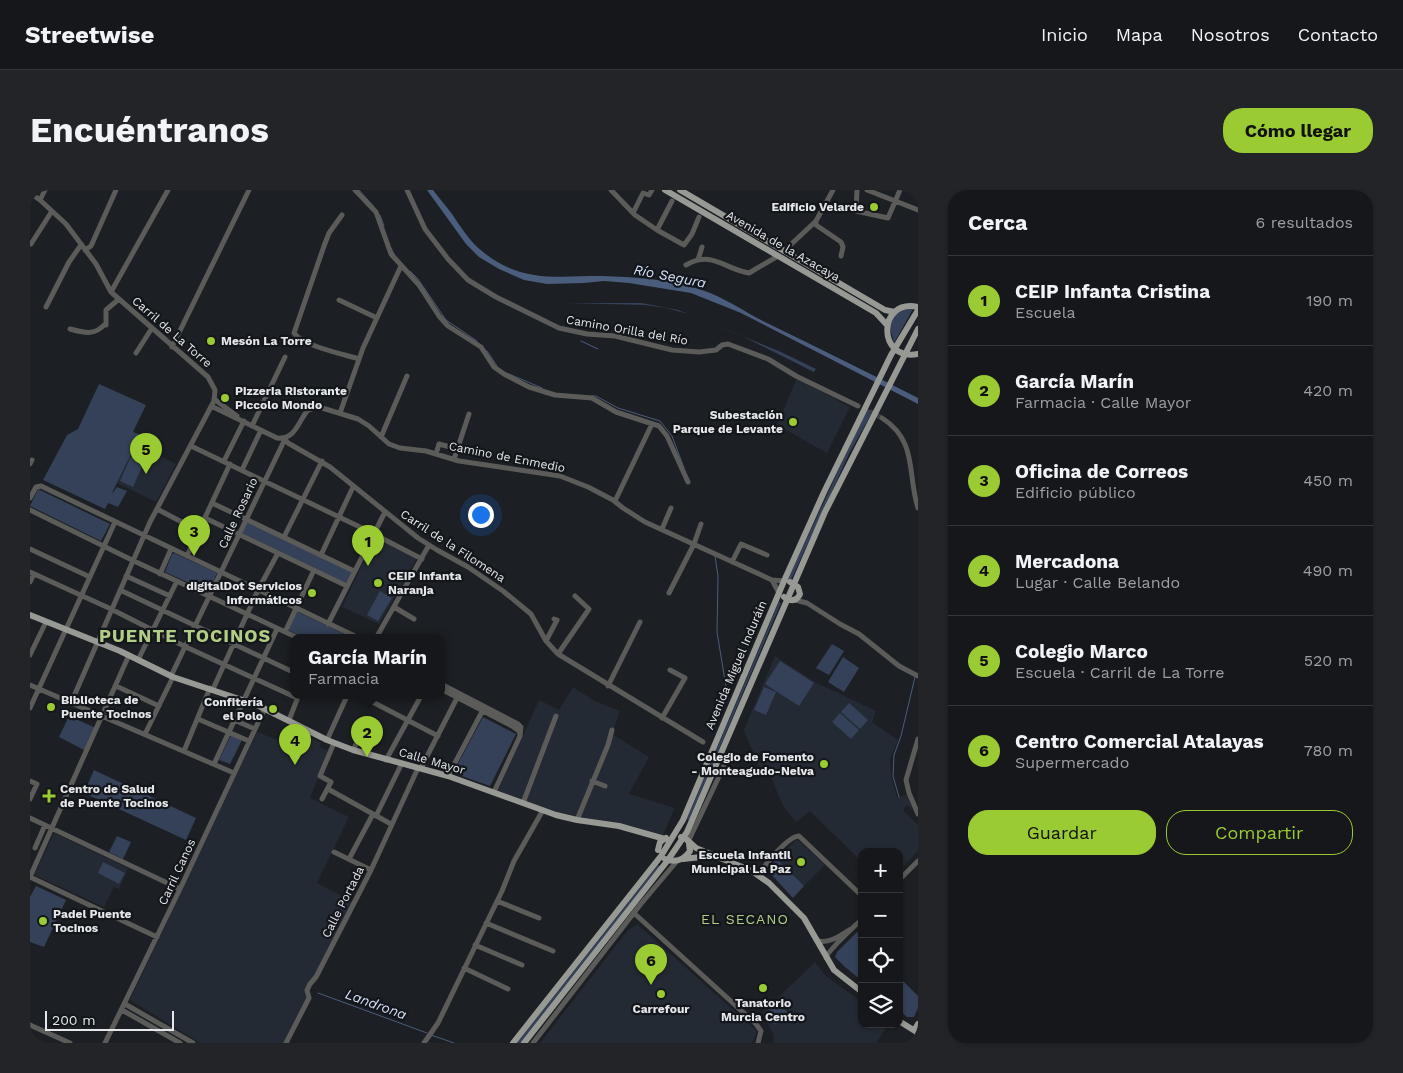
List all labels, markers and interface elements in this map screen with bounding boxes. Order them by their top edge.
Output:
text: Streetwise [25,21,154,49]
text: Inicio [1041,24,1088,45]
text: Mapa [1116,24,1163,45]
text: Nosotros [1191,24,1270,45]
text: Contacto [1298,24,1378,45]
button: Cómo llegar [1223,108,1373,153]
text: Encuéntranos [30,109,269,151]
place label: Edificio Velarde [771,200,864,214]
marker: Edificio Velarde [868,201,880,213]
street label: Avenida de la Azacaya [724,208,842,284]
text: Cerca [968,210,1027,235]
text: 6 resultados [1256,213,1353,232]
water label: Río Segura [633,261,708,291]
text: CEIP Infanta Cristina [1015,280,1210,303]
text: 1 [981,291,987,310]
text: 190 m [1306,291,1353,310]
street label: Carril de La Torre [129,294,215,370]
text: Escuela [1015,303,1076,322]
street label: Camino Orilla del Río [565,312,689,348]
place label: Mesón La Torre [221,334,312,348]
marker: Mesón La Torre [205,335,217,347]
text: García Marín [1015,370,1134,393]
text: 2 [979,381,989,400]
text: 420 m [1303,381,1353,400]
place label: Pizzeria Ristorante Piccolo Mondo [235,384,347,412]
marker: Pizzeria Ristorante Piccolo Mondo [219,392,231,404]
text: Farmacia · Calle Mayor [1015,393,1191,412]
place label: Subestación Parque de Levante [673,408,783,436]
marker: Subestación Parque de Levante [787,416,799,428]
pin: 5 [130,433,162,474]
street label: Camino de Enmedio [448,439,566,475]
text: Oficina de Correos [1015,460,1188,483]
text: 3 [979,471,989,490]
text: 450 m [1303,471,1353,490]
street label: Calle Rosario [215,475,261,551]
text: Edificio público [1015,483,1136,502]
your location [468,502,494,528]
street label: Carril de la Filomena [398,507,508,585]
pin: 3 [178,515,210,556]
pin: 1 [352,525,384,566]
text: Mercadona [1015,550,1119,573]
text: 4 [979,561,989,580]
text: 490 m [1303,561,1353,580]
place label: CEIP Infanta Naranja [388,569,462,597]
text: Lugar · Calle Belando [1015,573,1180,592]
marker: CEIP Infanta Naranja [372,577,384,589]
place label: digitalDot Servicios Informáticos [186,579,303,607]
marker: digitalDot Servicios Informáticos [306,587,318,599]
street label: Avenida Miguel Induráin [702,598,770,732]
district label: PUENTE TOCINOS [99,625,271,646]
popup [290,634,445,699]
text: Colegio Marco [1015,640,1148,663]
text: García Marín [308,646,427,669]
text: 5 [979,651,989,670]
text: 520 m [1304,651,1353,670]
text: Escuela · Carril de La Torre [1015,663,1225,682]
text: Farmacia [308,669,379,688]
place label: Biblioteca de Puente Tocinos [61,693,152,721]
place label: Confitería el Polo [204,695,263,723]
marker: Biblioteca de Puente Tocinos [45,701,57,713]
marker: Confitería el Polo [267,703,279,715]
pin: 2 [351,716,383,757]
pin: 4 [279,724,311,765]
text: Centro Comercial Atalayas [1015,730,1264,753]
text: 6 [979,741,989,760]
text: 780 m [1304,741,1353,760]
street label: Calle Mayor [397,745,467,777]
place label: Colegio de Fomento - Monteagudo-Nelva [691,750,814,778]
text: Supermercado [1015,753,1129,772]
marker: Colegio de Fomento - Monteagudo-Nelva [818,758,830,770]
place label: Centro de Salud de Puente Tocinos [60,782,169,810]
marker: Centro de Salud de Puente Tocinos [42,789,56,803]
button: Guardar [968,810,1156,855]
button: Compartir [1166,810,1353,855]
street label: Carril Canos [156,837,198,907]
place label: Escuela Infantil Municipal La Paz [691,848,791,876]
map controls [858,848,903,1028]
button: + [858,848,903,893]
marker: Escuela Infantil Municipal La Paz [795,856,807,868]
street label: Calle Portada [319,864,367,940]
button: − [858,893,903,938]
place label: Padel Puente Tocinos [53,907,132,935]
district label: EL SECANO [701,911,789,927]
marker: Padel Puente Tocinos [37,915,49,927]
button: locate [858,938,903,983]
pin: 6 [635,944,667,985]
marker: Tanatorio Murcia Centro [757,982,769,994]
button: layers [858,983,903,1028]
water label: Landrona [343,986,409,1023]
marker: Carrefour [655,988,667,1000]
place label: Tanatorio Murcia Centro [721,996,805,1024]
place label: Carrefour [633,1002,690,1016]
scale bar [45,1008,174,1031]
text: 200 m [52,1012,96,1028]

